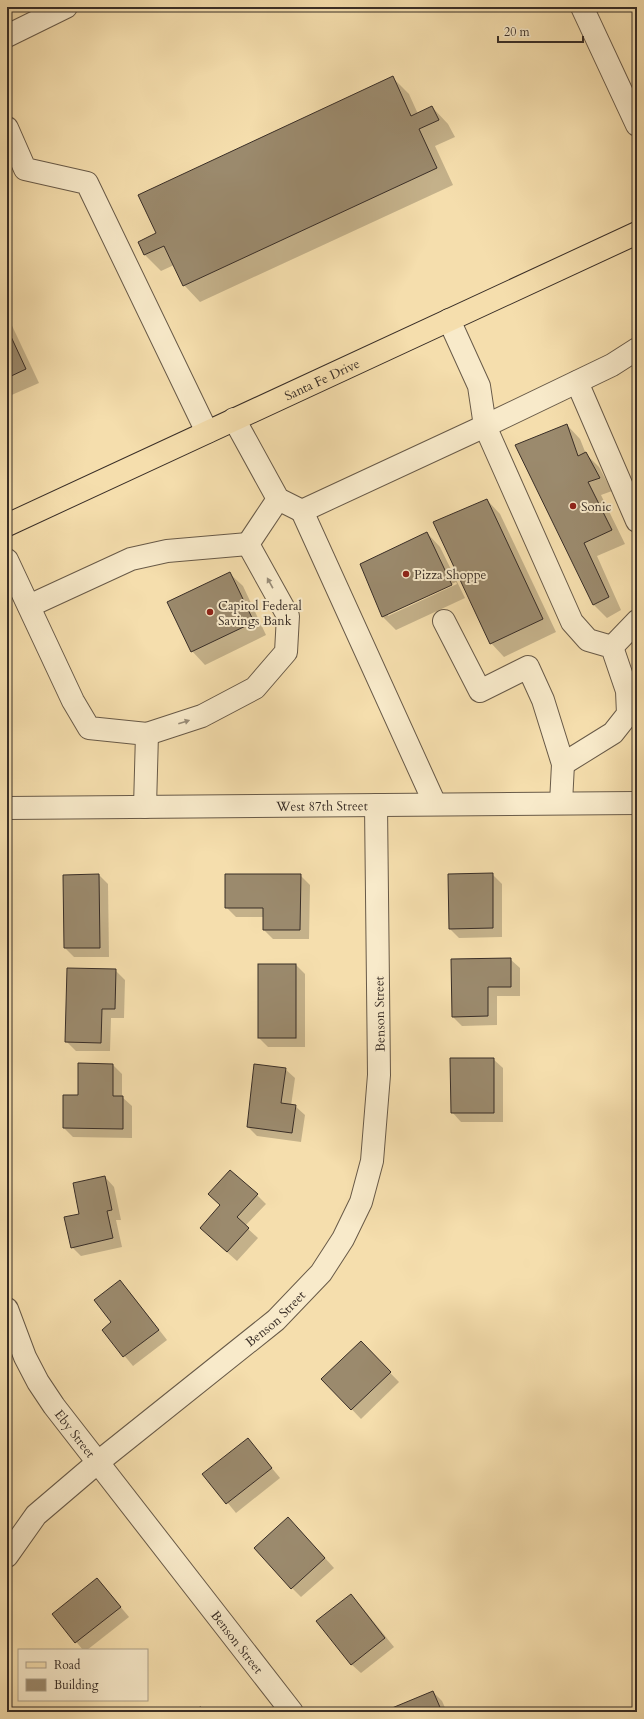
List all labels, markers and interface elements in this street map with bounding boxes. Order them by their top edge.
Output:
scale bar [498,18,583,44]
text: 20 m [504,24,531,40]
street label: Santa Fe Drive [282,355,363,405]
place label: Sonic [581,498,612,516]
marker: Sonic [568,501,578,511]
place label: Pizza Shoppe [414,566,487,584]
marker: Pizza Shoppe [401,569,411,579]
one-way arrow [266,577,273,589]
place label: Capitol Federal Savings Bank [218,597,303,630]
marker: Capitol Federal Savings Bank [205,607,215,617]
one-way arrow [178,718,190,724]
street label: West 87th Street [275,797,368,816]
street label: Benson Street [370,976,390,1052]
street label: Benson Street [242,1287,310,1351]
street label: Eby Street [50,1406,99,1462]
street label: Benson Street [206,1607,267,1678]
legend [18,1649,148,1701]
text: Road [54,1657,81,1673]
text: Building [54,1677,99,1693]

